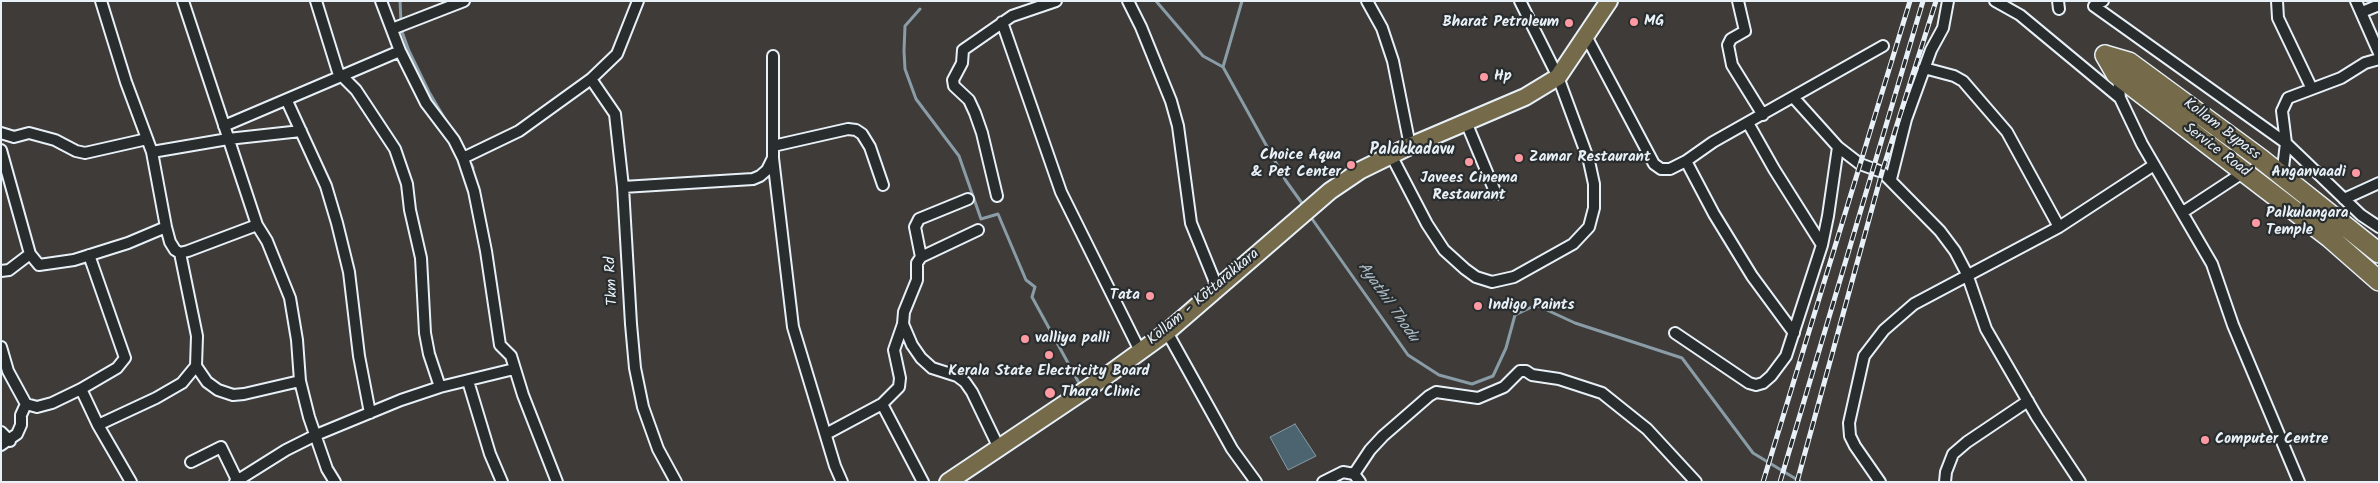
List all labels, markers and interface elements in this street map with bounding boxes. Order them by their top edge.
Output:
place label: MG [1644,13,1664,31]
place label: Bharat Petroleum [1442,14,1559,32]
marker: MG [1628,16,1640,28]
marker: Bharat Petroleum [1563,17,1575,29]
place label: Hp [1494,68,1512,86]
marker: Hp [1478,71,1490,83]
street label: Kollam Bypass [2179,95,2263,165]
street label: Service Road [2179,120,2253,182]
district label: Palakkadavu [1370,141,1454,161]
place label: Choice Aqua & Pet Center [1251,147,1341,182]
place label: Zamar Restaurant [1529,149,1651,167]
marker: Zamar Restaurant [1513,152,1525,164]
marker: Javees Cinema Restaurant [1463,156,1475,168]
marker: Choice Aqua & Pet Center [1345,159,1357,171]
place label: Anganvaadi [2271,164,2346,182]
marker: Anganvaadi [2350,167,2362,179]
place label: Javees Cinema Restaurant [1420,170,1518,205]
place label: Palkulangara Temple [2266,205,2348,240]
marker: Palkulangara Temple [2250,217,2262,229]
street label: Kollam - Kottarakkara [1144,246,1264,350]
street label: Tkm Rd [603,256,623,306]
water label: Ayathil Thodu [1352,259,1422,347]
place label: Tata [1110,287,1140,305]
marker: Tata [1144,290,1156,302]
place label: Indigo Paints [1488,297,1575,315]
marker: Indigo Paints [1472,300,1484,312]
place label: valliya palli [1035,330,1110,348]
marker: valliya palli [1019,333,1031,345]
marker: Kerala State Electricity Board [1043,349,1055,361]
place label: Kerala State Electricity Board [948,363,1150,381]
place label: Thara Clinic [1061,384,1141,402]
marker: Thara Clinic [1043,386,1057,400]
place label: Computer Centre [2215,431,2328,449]
marker: Computer Centre [2199,434,2211,446]

